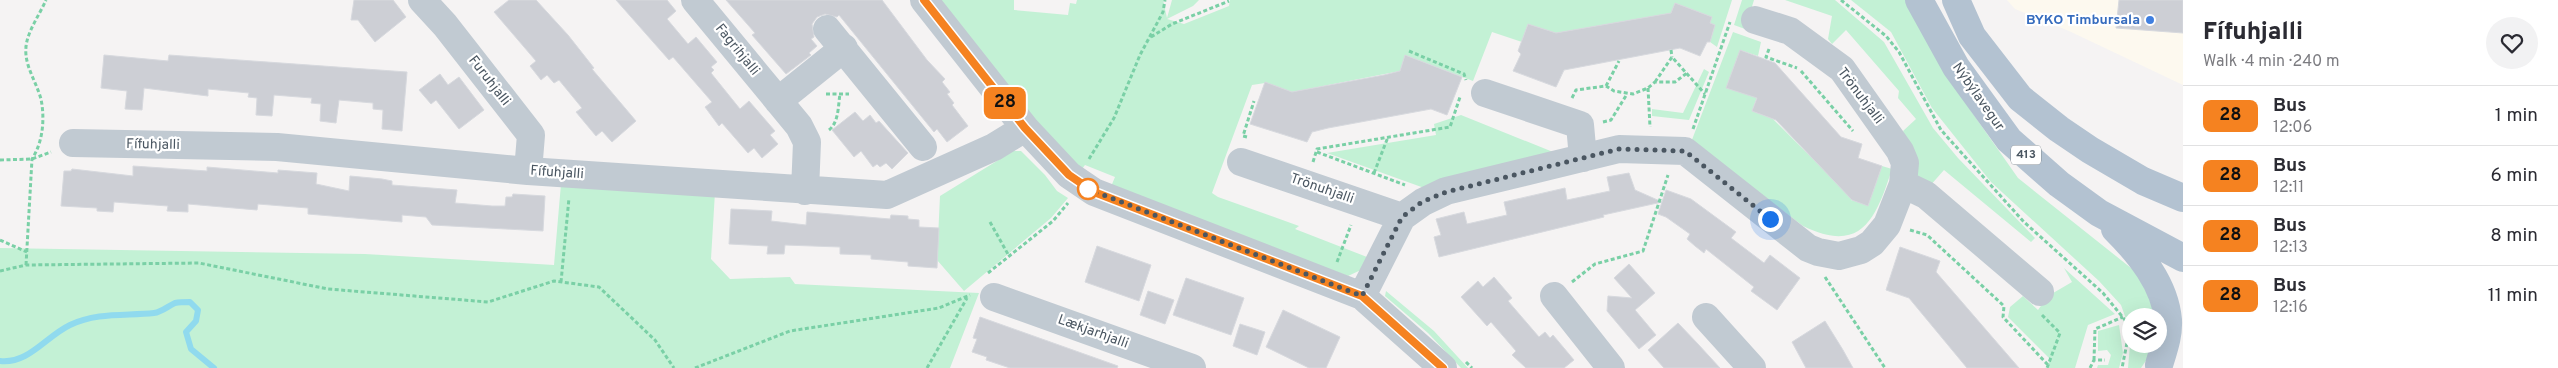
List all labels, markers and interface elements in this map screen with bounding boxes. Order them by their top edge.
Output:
place label: BYKO Timbursala [2026,12,2140,29]
marker: BYKO Timbursala [2144,14,2156,26]
button: heart [2486,17,2538,69]
text: Fífuhjalli [2203,18,2303,48]
street label: Fagrihjalli [711,21,763,79]
text: Walk · 4 min · 240 m [2203,52,2340,72]
street label: Furuhjalli [464,53,514,109]
street label: Nýbýlavegur [1948,60,2008,135]
street label: Trönuhjalli [1833,64,1887,128]
line badge: 28 [982,87,1028,119]
text: 28 [994,91,1016,114]
text: Bus [2273,94,2307,118]
text: 28 [2219,104,2242,127]
text: 1 min [2495,104,2538,128]
text: 12:06 [2273,118,2312,138]
street label: Fífuhjalli [126,136,180,154]
road number: 413 [2011,146,2041,164]
text: Bus [2273,154,2307,178]
street label: Fífuhjalli [530,163,584,183]
text: 28 [2219,164,2242,187]
text: 6 min [2491,164,2538,188]
street label: Trönuhjalli [1288,170,1356,208]
unlabelled marker [1077,178,1099,200]
text: 12:11 [2273,178,2304,198]
your location [1758,207,1783,232]
text: Bus [2273,214,2307,238]
text: 28 [2219,224,2242,247]
text: 8 min [2490,224,2538,248]
text: 12:13 [2273,238,2308,258]
text: Bus [2273,274,2307,298]
text: 28 [2219,284,2242,307]
text: 11 min [2488,284,2538,308]
text: 12:16 [2273,298,2308,318]
map controls [2122,308,2167,353]
button: layers [2122,308,2167,353]
street label: Lækjarhjalli [1055,311,1131,353]

